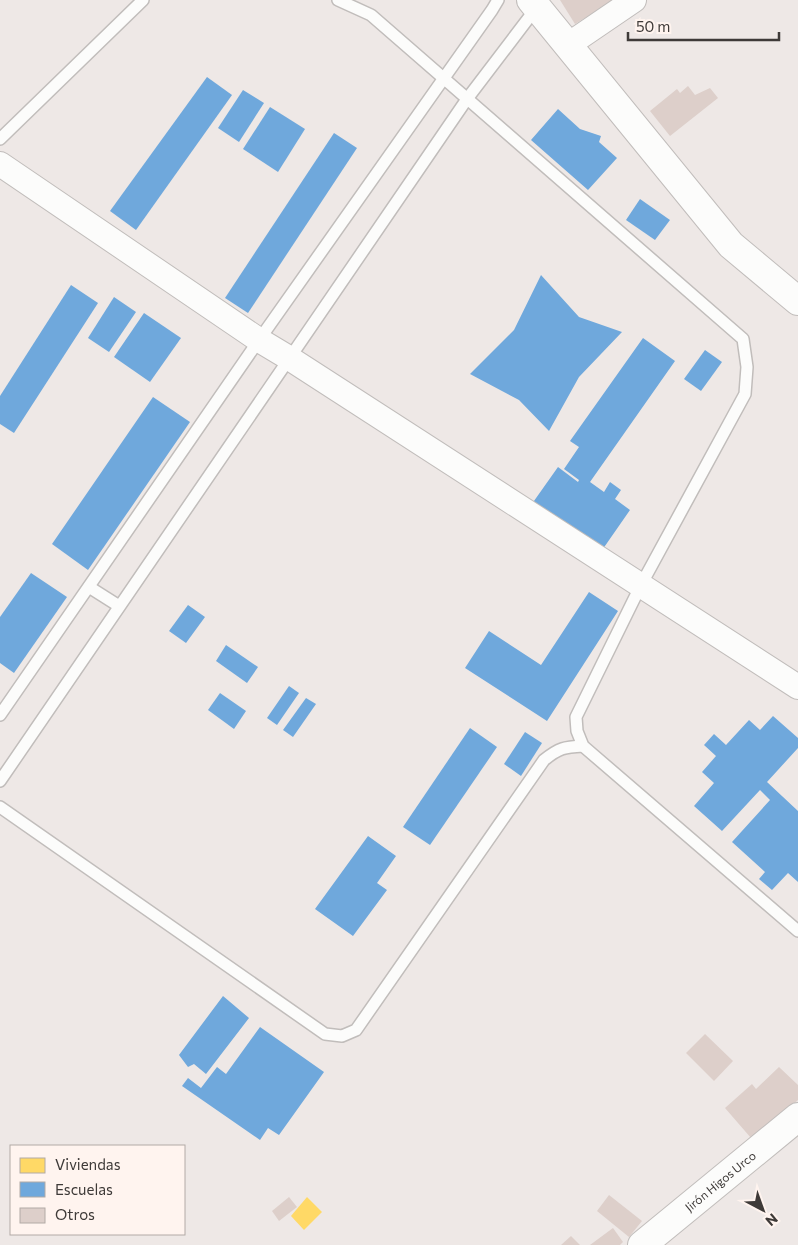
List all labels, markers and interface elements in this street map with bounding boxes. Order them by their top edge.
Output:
scale bar [628,10,779,42]
text: 50 m [636,17,670,35]
legend [10,1145,185,1235]
street label: Jirón Higos Urco [682,1148,758,1215]
text: Viviendas [55,1155,121,1173]
text: Escuelas [55,1180,113,1198]
north arrow [738,1185,788,1235]
text: Otros [55,1205,95,1223]
text: N [762,1210,781,1230]

